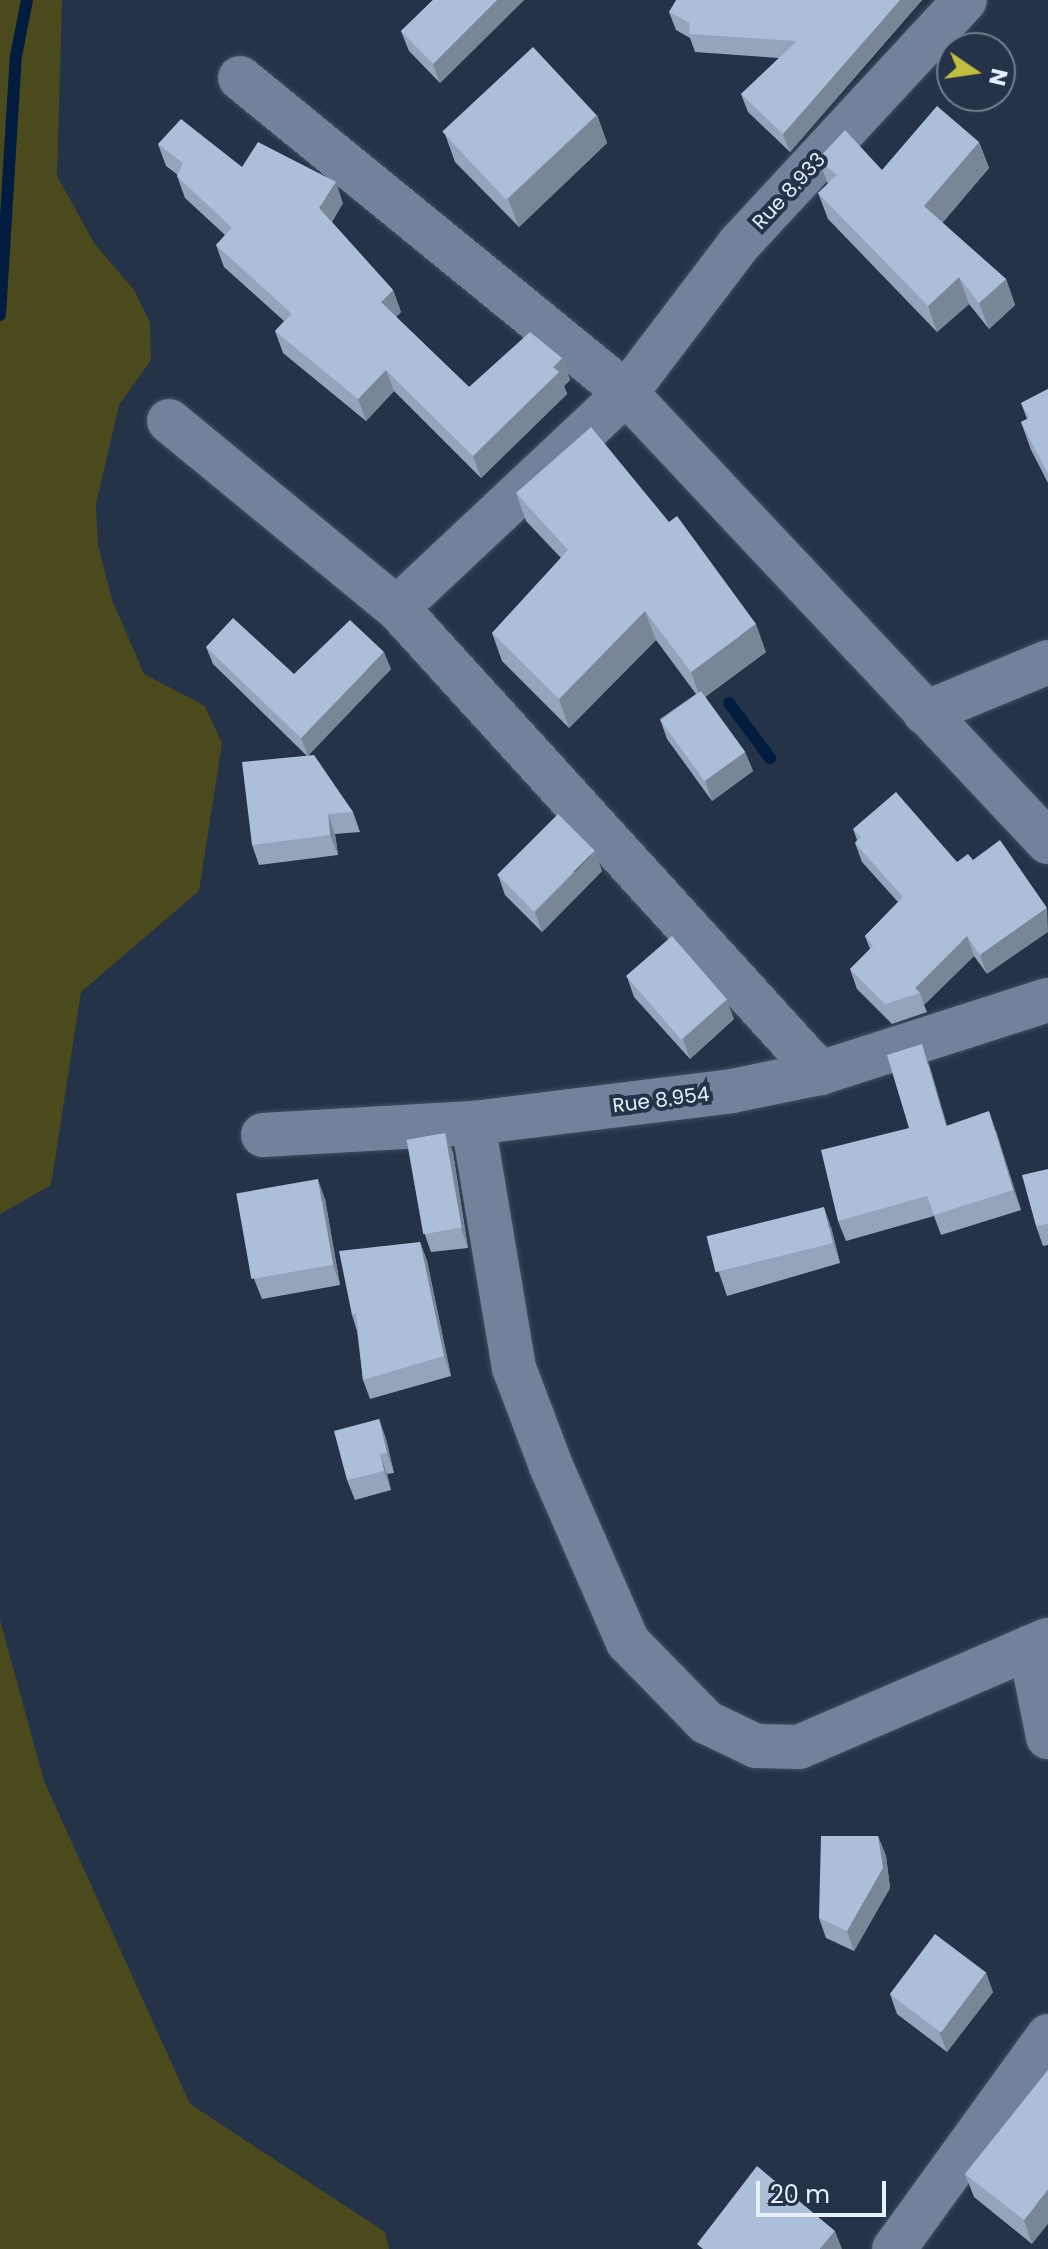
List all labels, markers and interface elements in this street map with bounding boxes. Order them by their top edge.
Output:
north arrow [936,32,1016,112]
text: N [981,66,1015,89]
street label: Rue 8.933 [748,148,830,234]
street label: Rue 8.954 [611,1082,711,1118]
scale bar [760,2165,890,2215]
text: 20 m [770,2178,830,2211]

